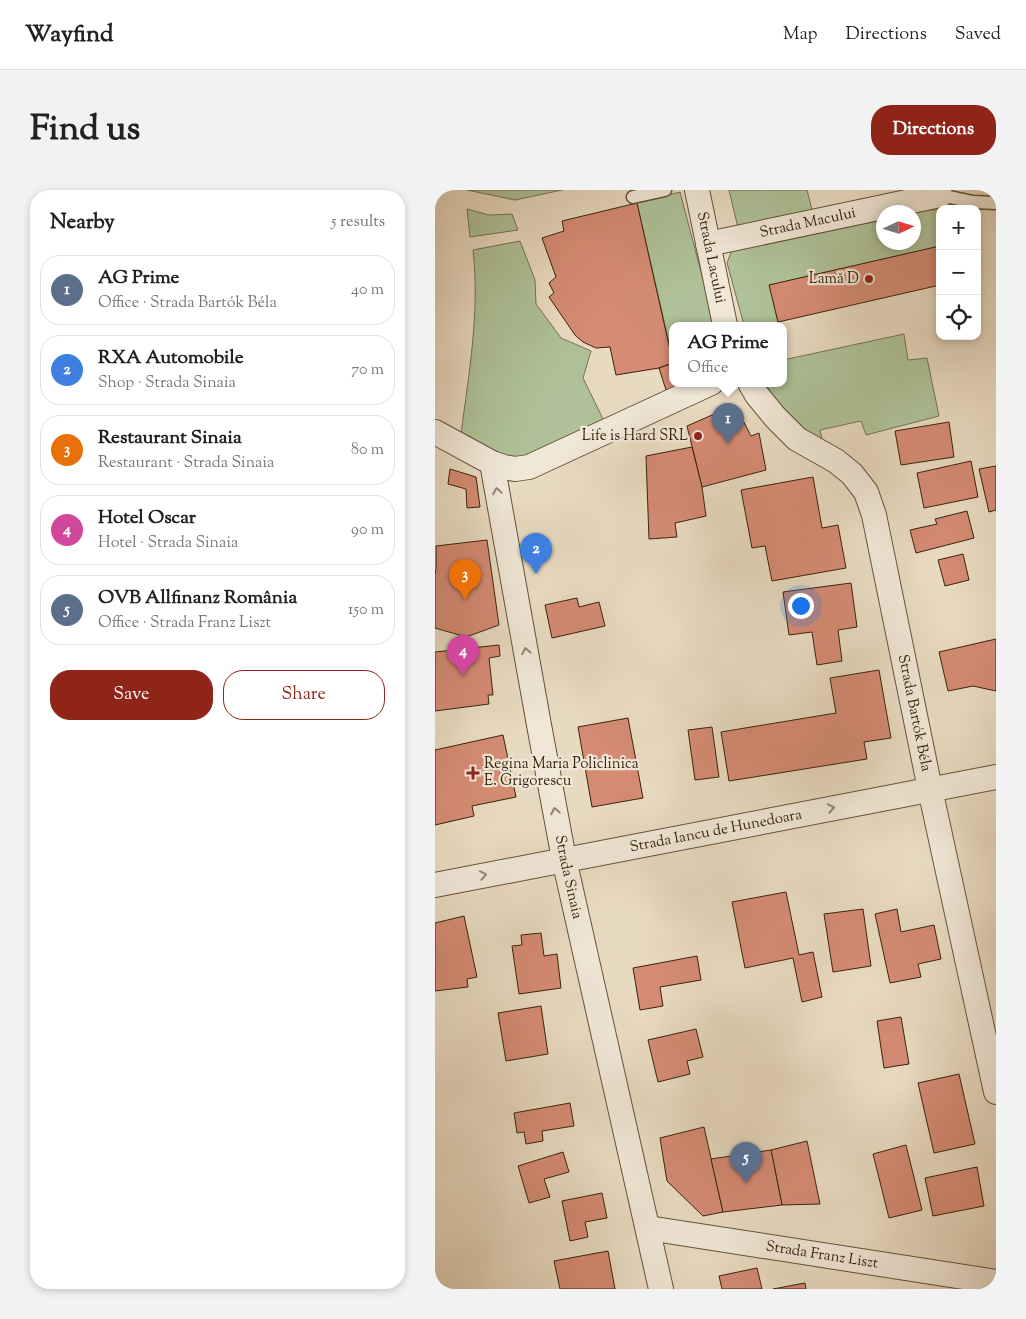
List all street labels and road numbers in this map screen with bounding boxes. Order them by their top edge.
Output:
street label: Strada Macului [758,203,858,243]
street label: Strada Lacului [691,210,731,305]
street label: Strada Bartók Béla [892,653,937,773]
street label: Strada Iancu de Hunedoara [628,804,804,858]
street label: Strada Sinaia [549,833,588,921]
street label: Strada Franz Liszt [764,1236,880,1274]

